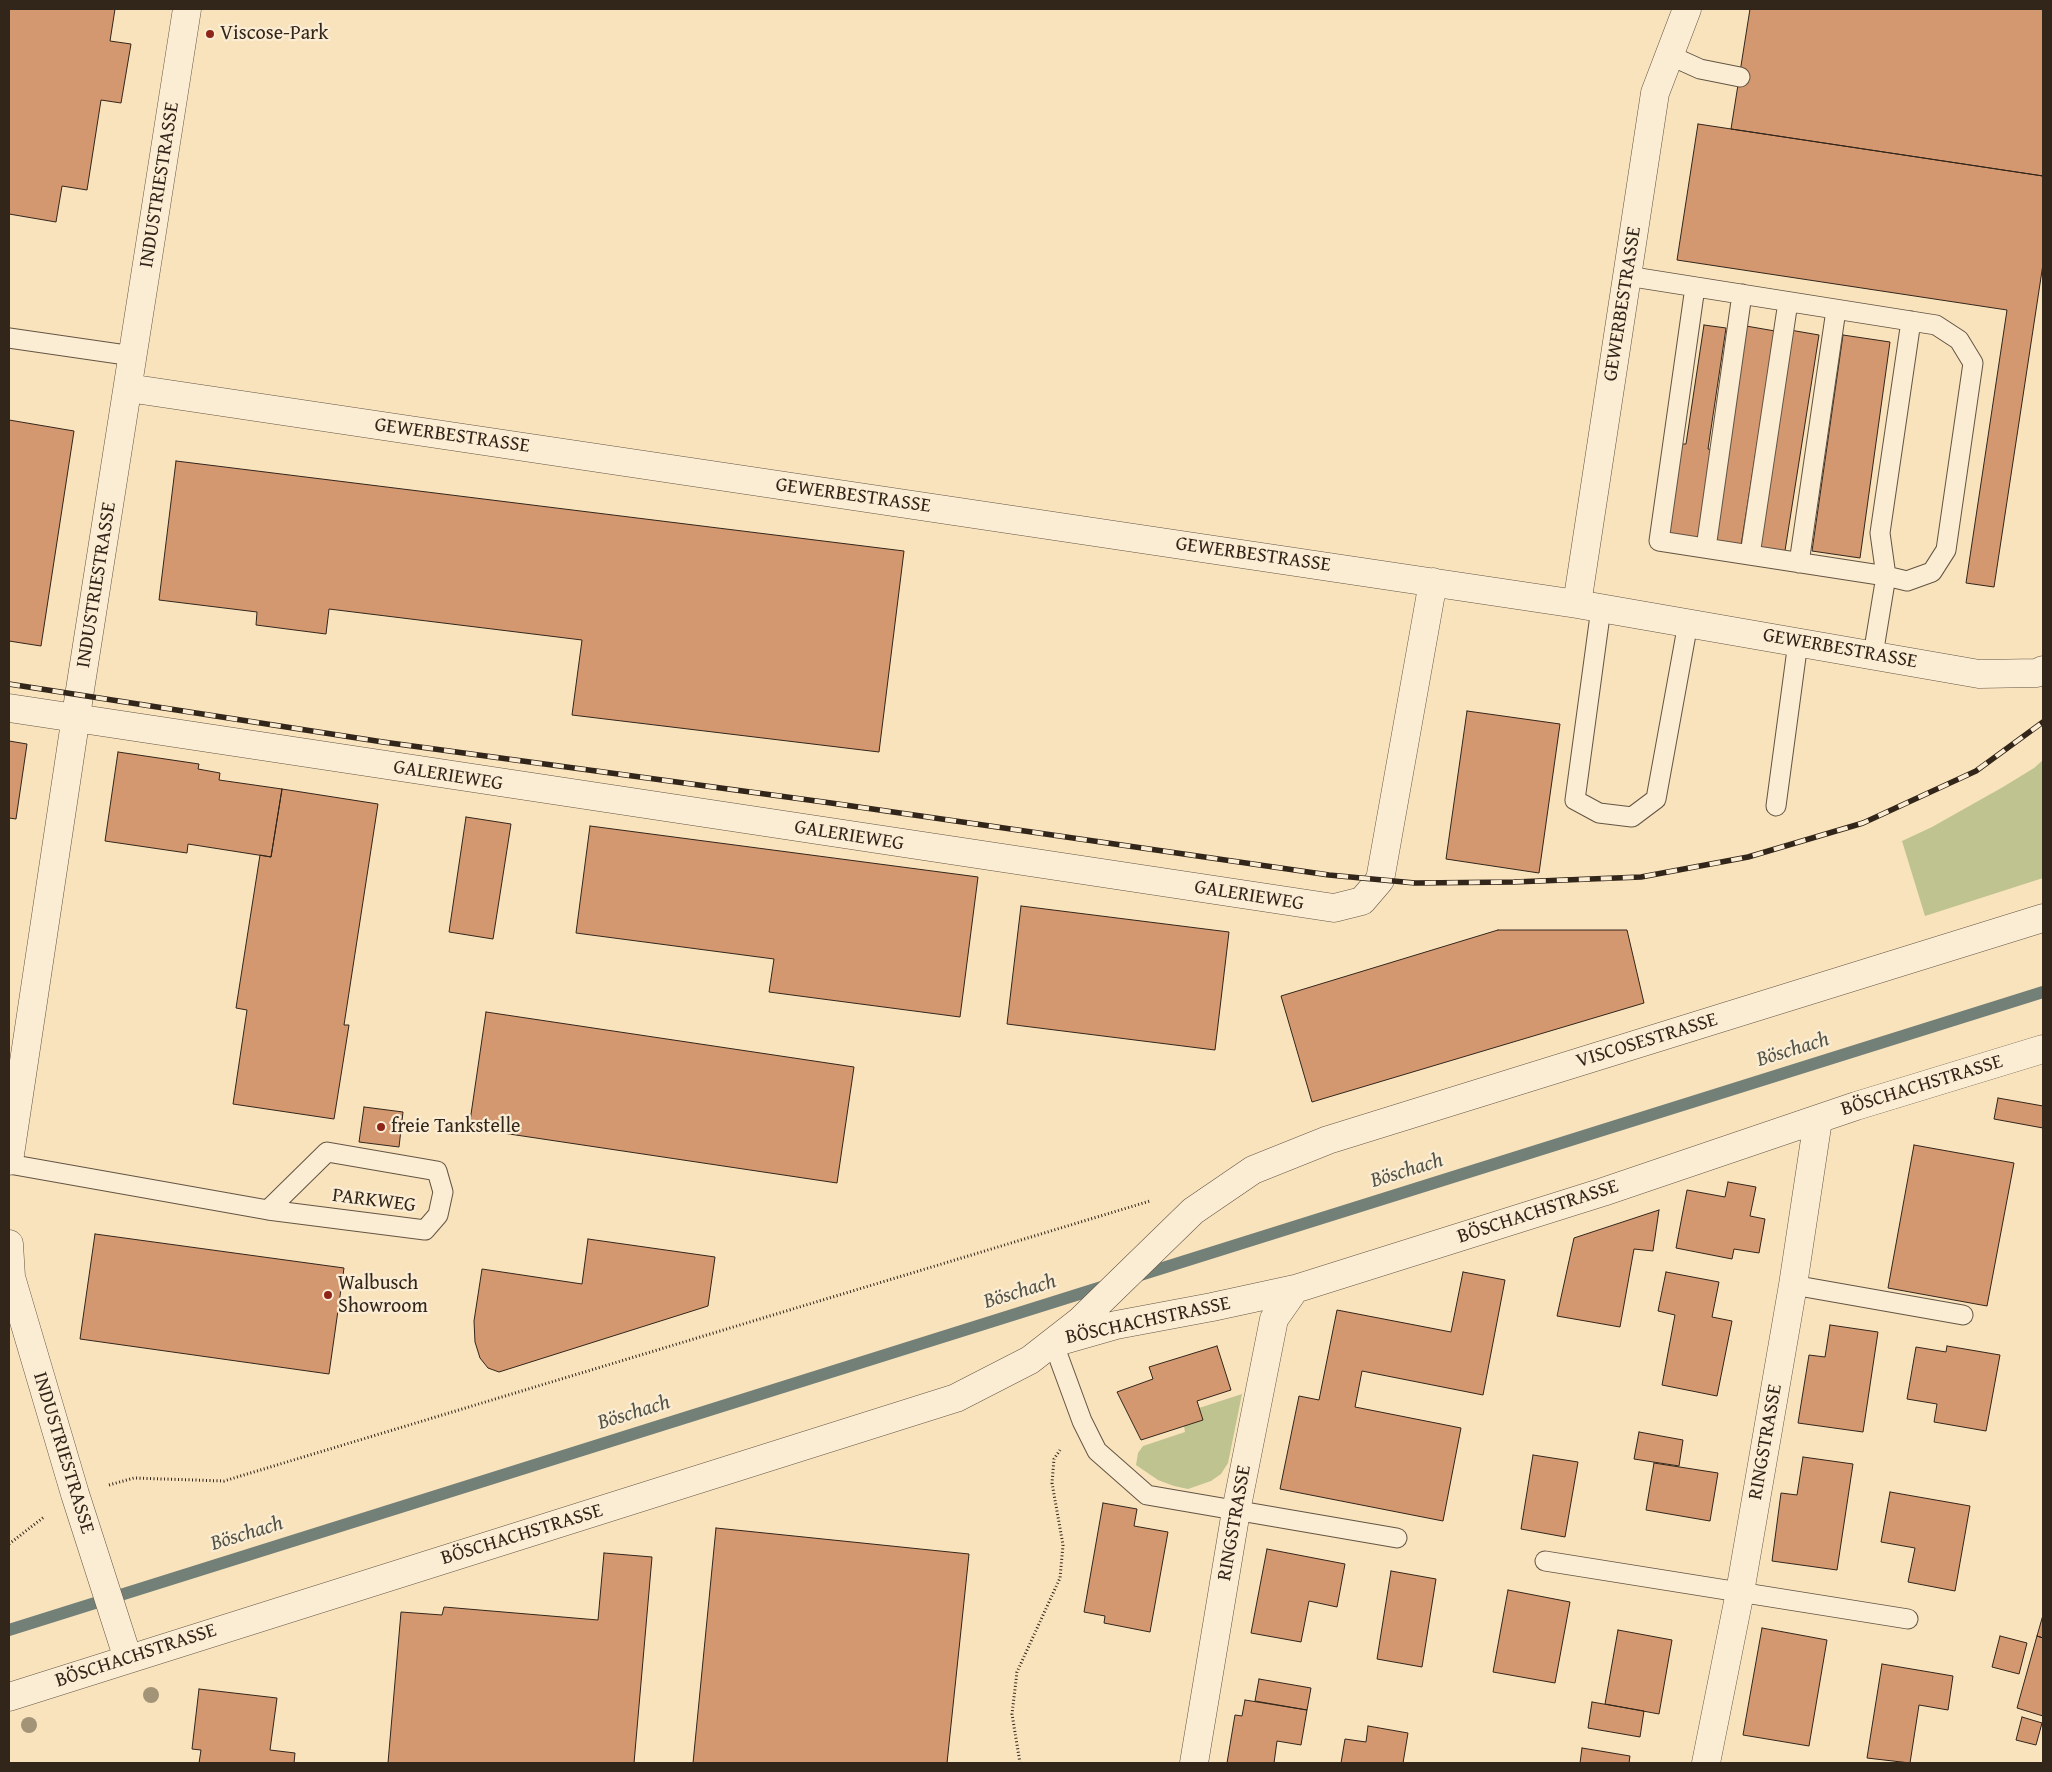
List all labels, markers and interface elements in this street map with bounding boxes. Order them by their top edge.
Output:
place label: Viscose-Park [220,22,329,46]
marker: Viscose-Park [204,28,216,40]
street label: INDUSTRIESTRASSE [135,100,185,270]
street label: GEWERBESTRASSE [1599,225,1647,383]
street label: GEWERBESTRASSE [373,413,531,459]
street label: GEWERBESTRASSE [774,473,932,519]
street label: INDUSTRIESTRASSE [72,500,122,670]
street label: GEWERBESTRASSE [1174,532,1332,578]
street label: GEWERBESTRASSE [1761,624,1919,674]
street label: GALERIEWEG [392,756,504,796]
street label: GALERIEWEG [793,816,905,856]
street label: GALERIEWEG [1193,876,1305,916]
street label: VISCOSESTRASSE [1574,1008,1720,1074]
water label: Böschach [1754,1027,1832,1073]
street label: BÖSCHACHSTRASSE [1838,1050,2006,1122]
place label: freie Tankstelle [391,1115,520,1139]
marker: freie Tankstelle [375,1121,387,1133]
water label: Böschach [1368,1148,1446,1194]
street label: BÖSCHACHSTRASSE [1455,1175,1621,1249]
street label: PARKWEG [331,1184,417,1218]
water label: Böschach [981,1269,1059,1315]
place label: Walbusch Showroom [338,1272,428,1319]
marker: Walbusch Showroom [322,1289,334,1301]
street label: BÖSCHACHSTRASSE [1064,1292,1232,1350]
street label: INDUSTRIESTRASSE [27,1369,99,1537]
street label: RINGSTRASSE [1744,1382,1788,1502]
water label: Böschach [595,1390,673,1436]
street label: RINGSTRASSE [1213,1463,1257,1583]
street label: BÖSCHACHSTRASSE [438,1499,606,1571]
water label: Böschach [208,1511,286,1557]
street label: BÖSCHACHSTRASSE [53,1619,219,1693]

